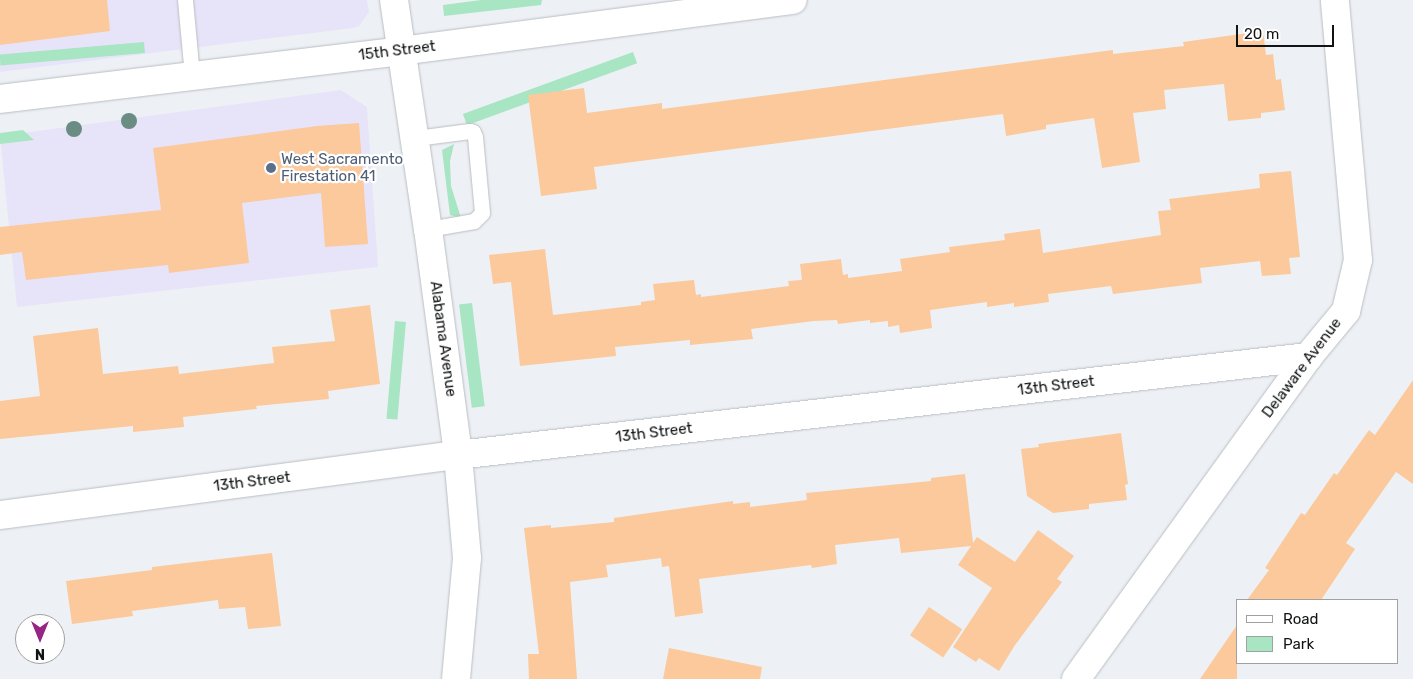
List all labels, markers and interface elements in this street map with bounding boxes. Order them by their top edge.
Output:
scale bar [1238,15,1336,47]
text: 20 m [1244,25,1279,43]
street label: 15th Street [358,37,436,65]
place label: West Sacramento Firestation 41 [281,150,403,185]
marker: West Sacramento Firestation 41 [265,162,277,174]
street label: Alabama Avenue [426,280,460,398]
street label: Delaware Avenue [1258,314,1346,422]
street label: 13th Street [1016,372,1096,400]
street label: 13th Street [614,419,694,447]
street label: 13th Street [212,468,292,496]
legend [1236,599,1398,664]
text: Road [1283,610,1319,628]
north arrow [15,614,65,664]
text: Park [1283,635,1314,653]
text: N [35,645,45,662]

